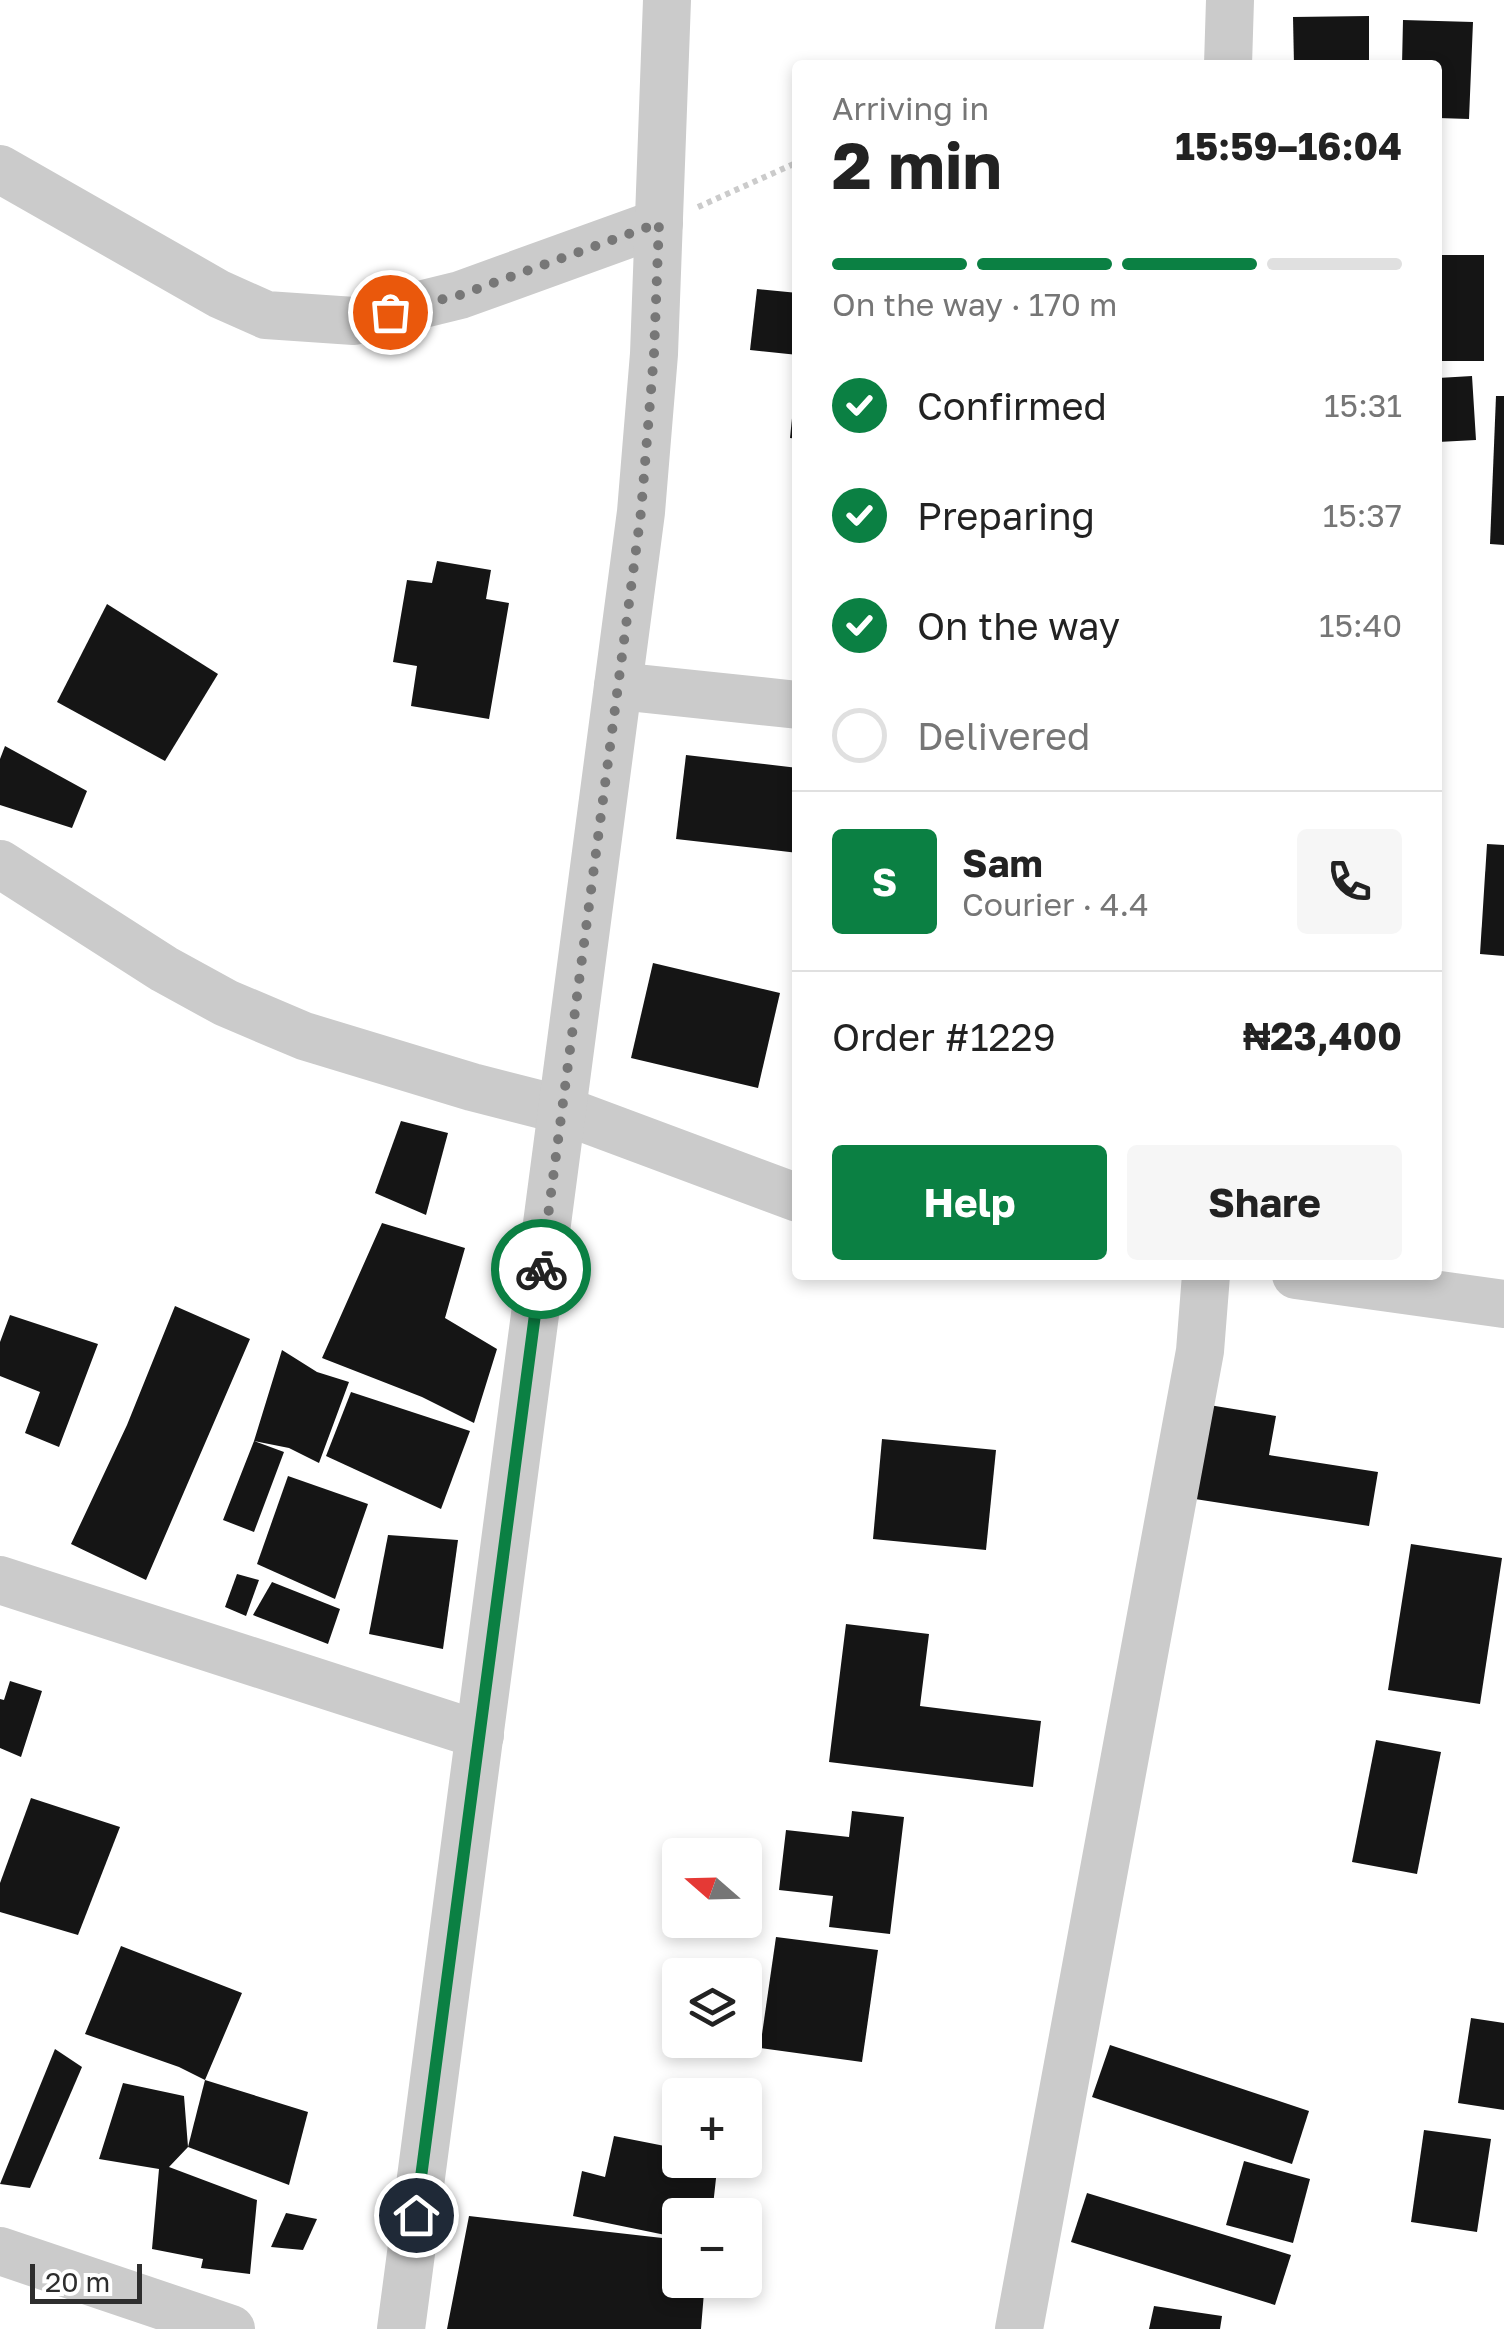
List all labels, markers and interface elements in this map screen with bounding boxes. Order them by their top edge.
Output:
text: Arriving in [832,89,989,127]
text: 15:59–16:04 [1175,123,1402,168]
text: 2 min [832,125,1002,203]
pin [348,270,433,355]
icon: bag [363,285,418,340]
text: On the way · 170 m [832,285,1117,323]
icon: check [832,378,887,433]
text: Confirmed [917,383,1107,428]
text: 15:31 [1324,386,1402,424]
icon: check [832,488,887,543]
text: Preparing [917,493,1095,538]
text: 15:37 [1323,496,1402,534]
icon: check [832,598,887,653]
text: On the way [917,603,1120,648]
text: 15:40 [1319,606,1402,644]
text: Delivered [917,713,1090,758]
button: phone [1297,829,1402,934]
text: Sam [962,840,1043,885]
text: S [872,859,897,904]
text: Courier · 4.4 [962,885,1149,923]
text: ₦23,400 [1243,1013,1402,1058]
text: Order #1229 [832,1014,1056,1059]
button: Help [832,1145,1107,1260]
button: Share [1127,1145,1402,1260]
courier [491,1219,591,1319]
icon: bike [514,1242,569,1297]
north arrow [662,1838,762,1938]
map controls [662,1838,762,2298]
button: layers [662,1958,762,2058]
button: + [662,2078,762,2178]
pin [374,2173,459,2258]
icon: home [389,2188,444,2243]
button: − [662,2198,762,2298]
scale bar [30,2259,142,2304]
text: 20 m [45,2265,110,2298]

